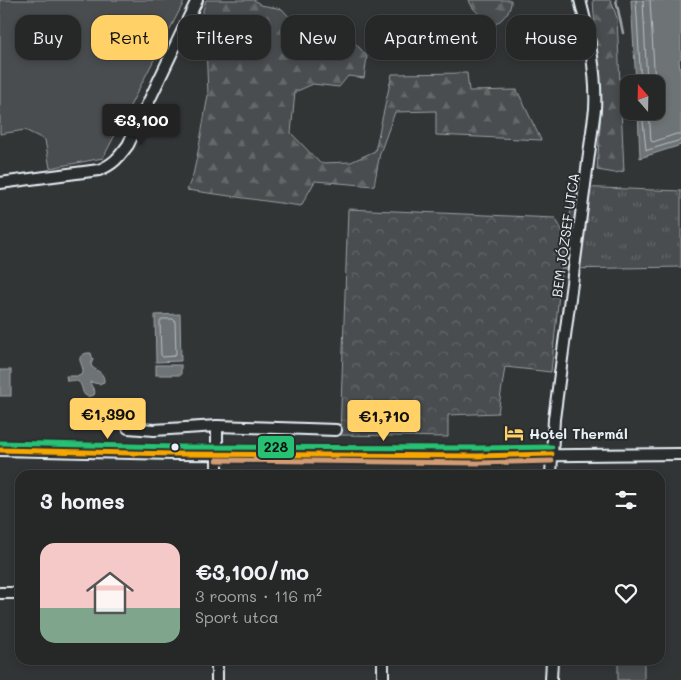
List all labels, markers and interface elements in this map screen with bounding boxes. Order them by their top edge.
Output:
chip: Buy [15,15,81,60]
chip: Rent [91,15,168,60]
chip: Filters [178,15,271,60]
chip: New [281,15,355,60]
chip: Apartment [365,15,496,60]
chip: House [506,15,596,60]
north arrow [620,75,665,120]
map controls [620,75,665,120]
pin: €3,100 [100,104,182,146]
text: €3,100 [113,109,169,130]
street label: BEM JÓZSEF UTCA [547,171,583,299]
pin: €1,390 [67,398,149,440]
pin: €1,710 [343,400,425,442]
text: €1,390 [81,403,135,424]
text: €1,710 [358,405,410,426]
hotel icon: Hotel Thermál [503,422,525,444]
place label: Hotel Thermál [529,424,628,443]
line badge: 228 [257,435,295,459]
text: 228 [264,437,288,456]
unlabelled marker [170,442,180,452]
icon: filters [612,486,640,514]
text: 3 homes [40,487,125,514]
text: €3,100/mo [195,558,309,585]
icon: home [80,563,140,623]
icon: heart [612,579,640,607]
text: 3 rooms · 116 m² [195,585,322,606]
text: Sport utca [195,606,279,627]

